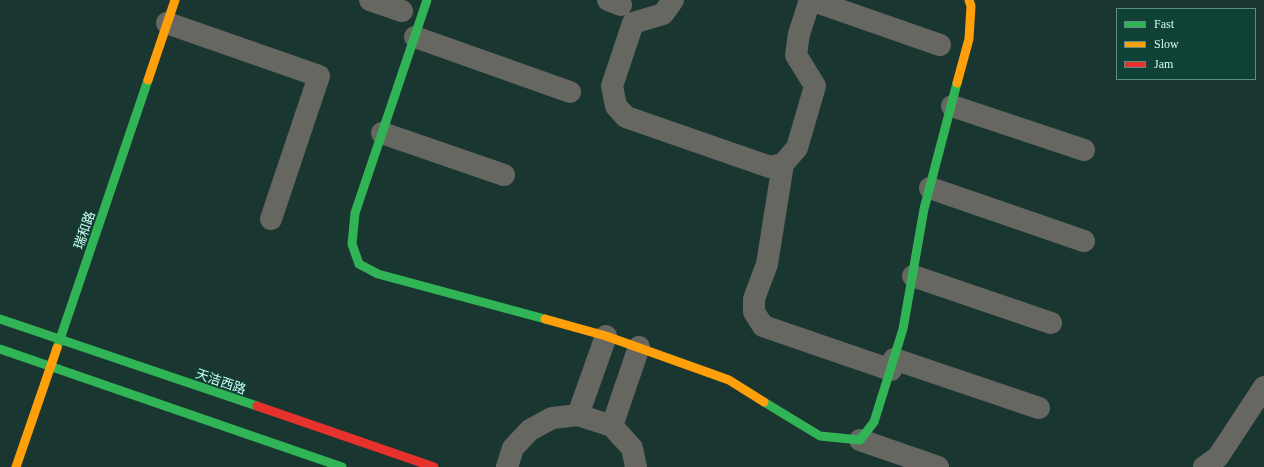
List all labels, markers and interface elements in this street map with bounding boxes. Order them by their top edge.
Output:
legend [1116,8,1256,80]
text: Fast [1154,17,1174,31]
text: Slow [1154,37,1179,51]
text: Jam [1154,57,1173,71]
street label: 瑞和路 [70,209,98,251]
street label: 天洁西路 [194,365,248,397]

